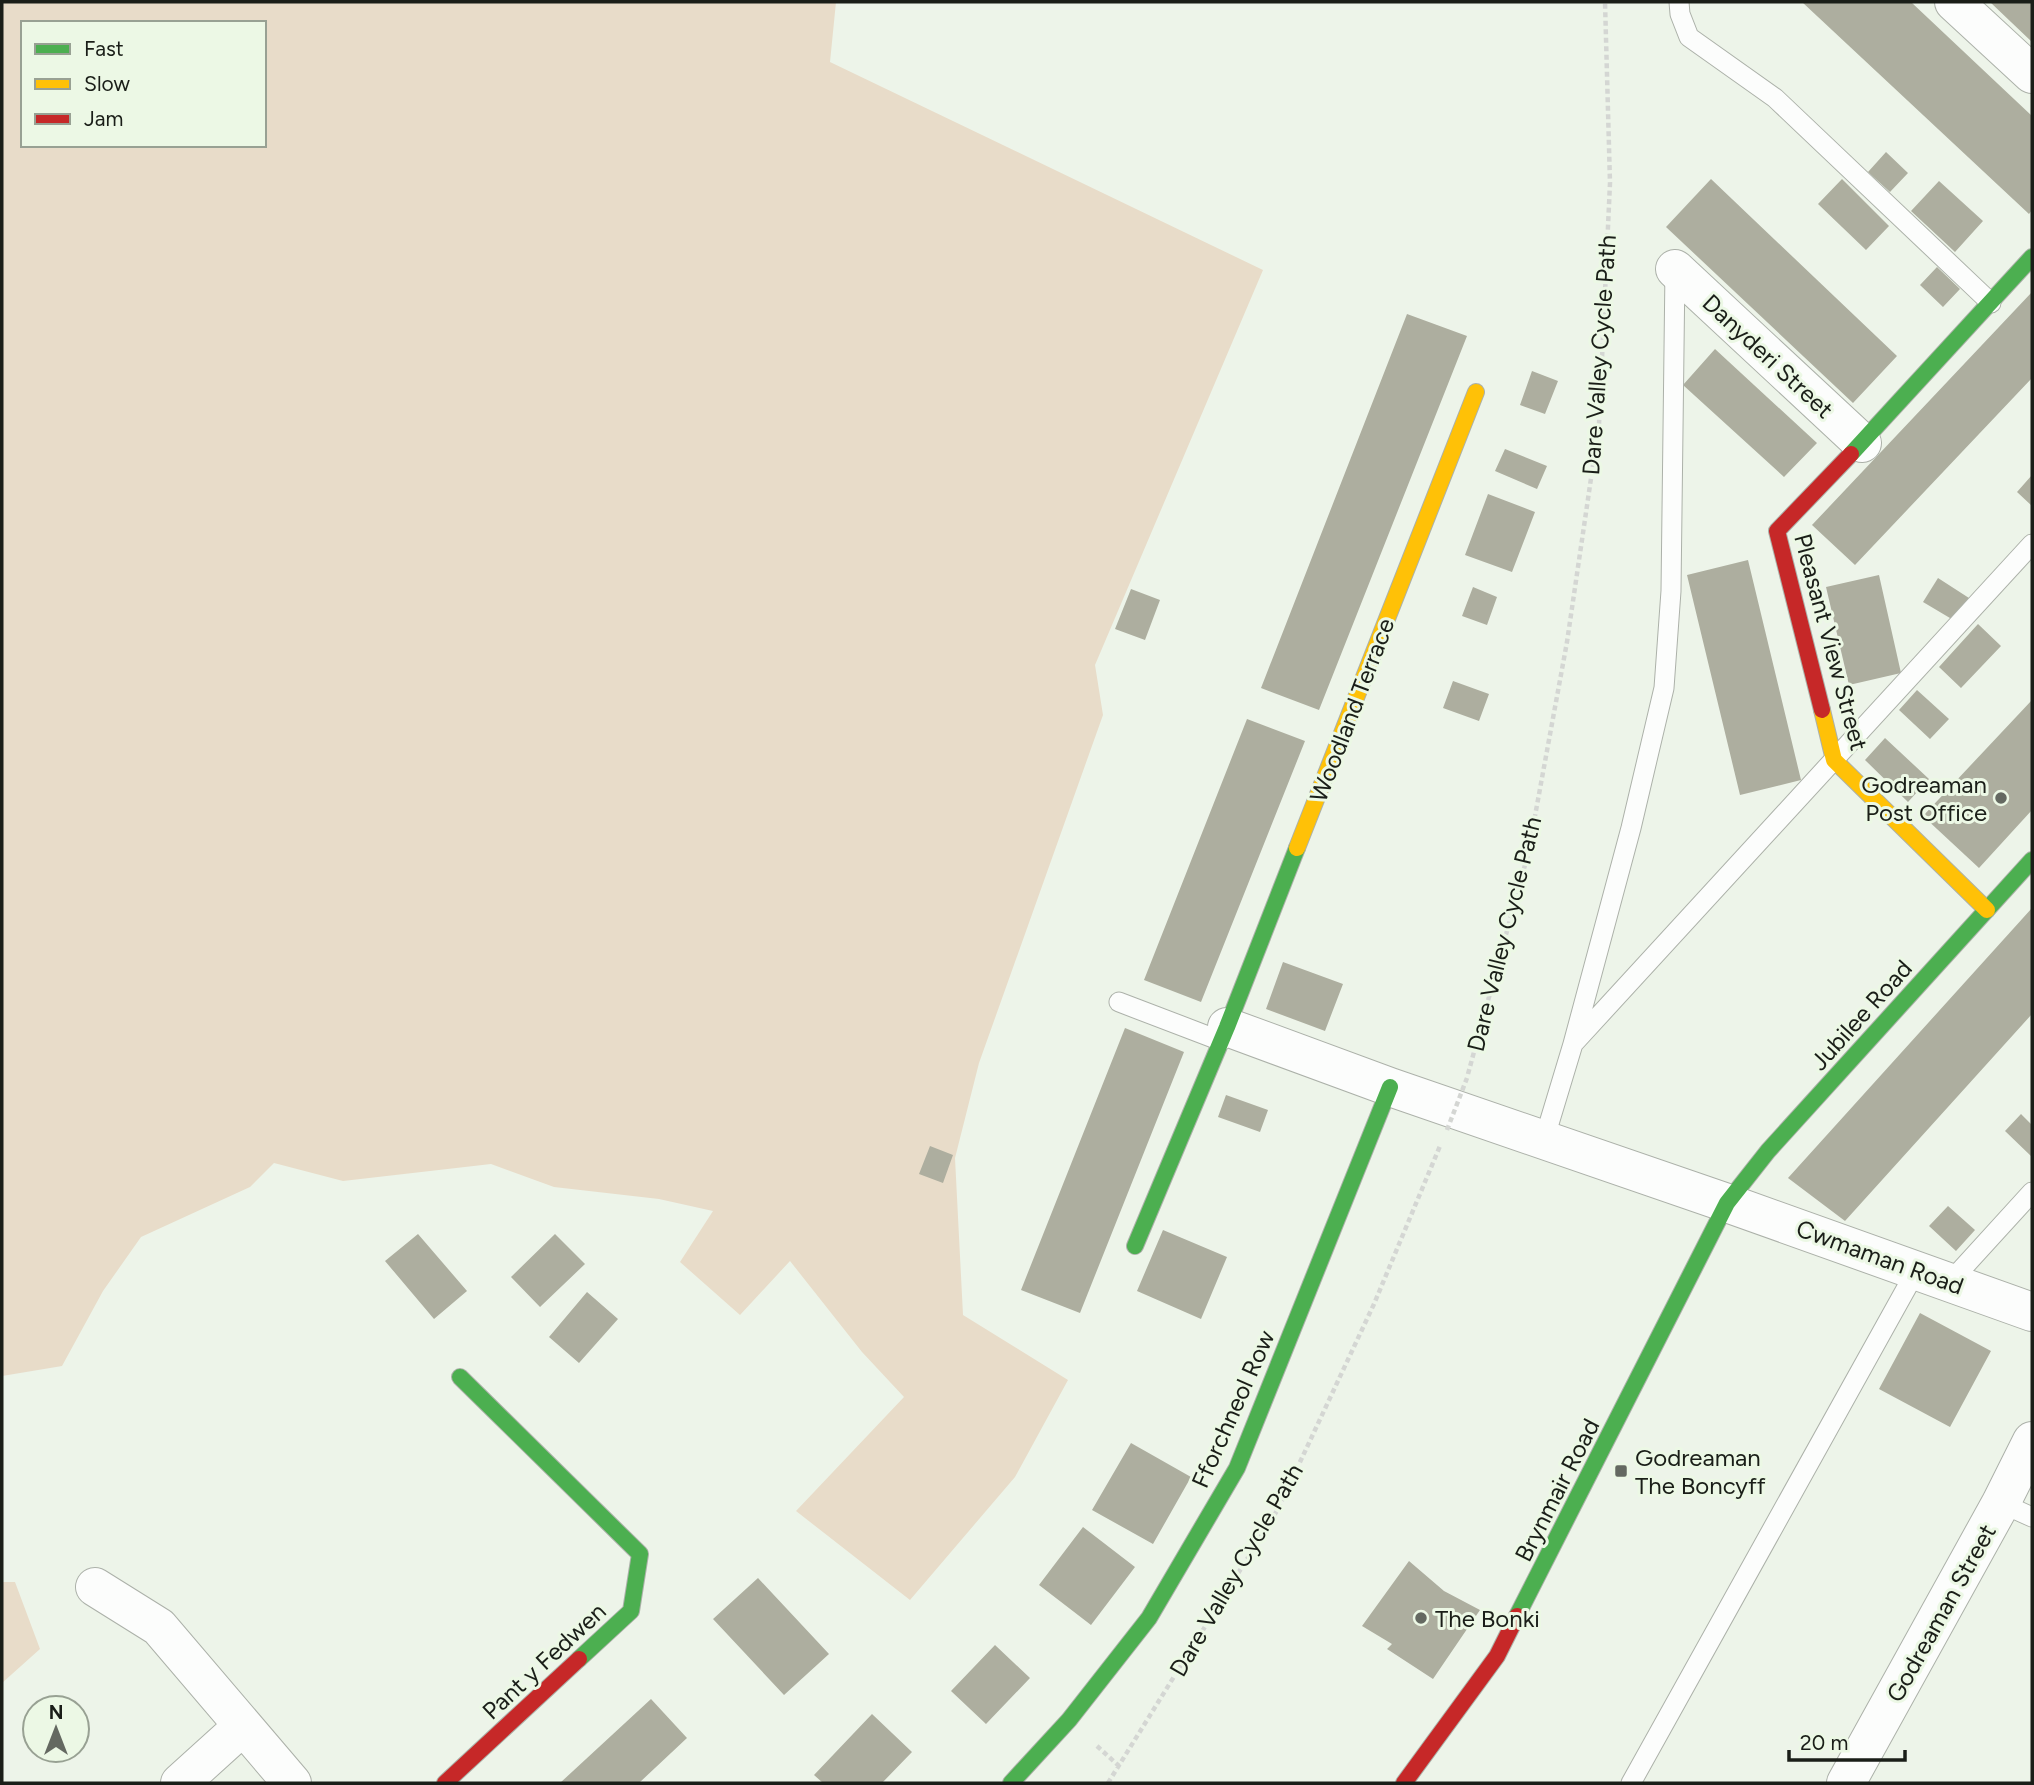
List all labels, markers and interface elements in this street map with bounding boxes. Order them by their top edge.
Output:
legend [21,21,266,147]
text: Fast [84,36,124,61]
text: Slow [84,71,130,96]
text: Jam [84,106,123,131]
street label: Dare Valley Cycle Path [1576,234,1622,476]
street label: Danyderi Street [1697,288,1839,424]
street label: Pleasant View Street [1788,530,1874,754]
street label: Woodland Terrace [1304,614,1400,806]
place label: Godreaman Post Office [1861,770,1987,827]
marker: Godreaman Post Office [1993,790,2009,806]
street label: Dare Valley Cycle Path [1461,814,1547,1054]
street label: Jubilee Road [1804,954,1918,1076]
street label: Cwmaman Road [1792,1213,1968,1301]
street label: Fforchneol Row [1185,1326,1281,1492]
street label: Brynmair Road [1509,1414,1605,1566]
place label: Godreaman The Boncyff [1635,1443,1766,1500]
street label: Dare Valley Cycle Path [1163,1458,1309,1682]
marker: Godreaman The Boncyff [1613,1463,1629,1479]
street label: Godreaman Street [1880,1519,2002,1707]
street label: Pant y Fedwen [476,1597,612,1725]
place label: The Bonki [1435,1604,1540,1633]
marker: The Bonki [1413,1610,1429,1626]
north arrow [21,1694,91,1764]
text: N [49,1701,63,1724]
scale bar [1789,1718,1904,1762]
text: 20 m [1800,1730,1848,1755]

